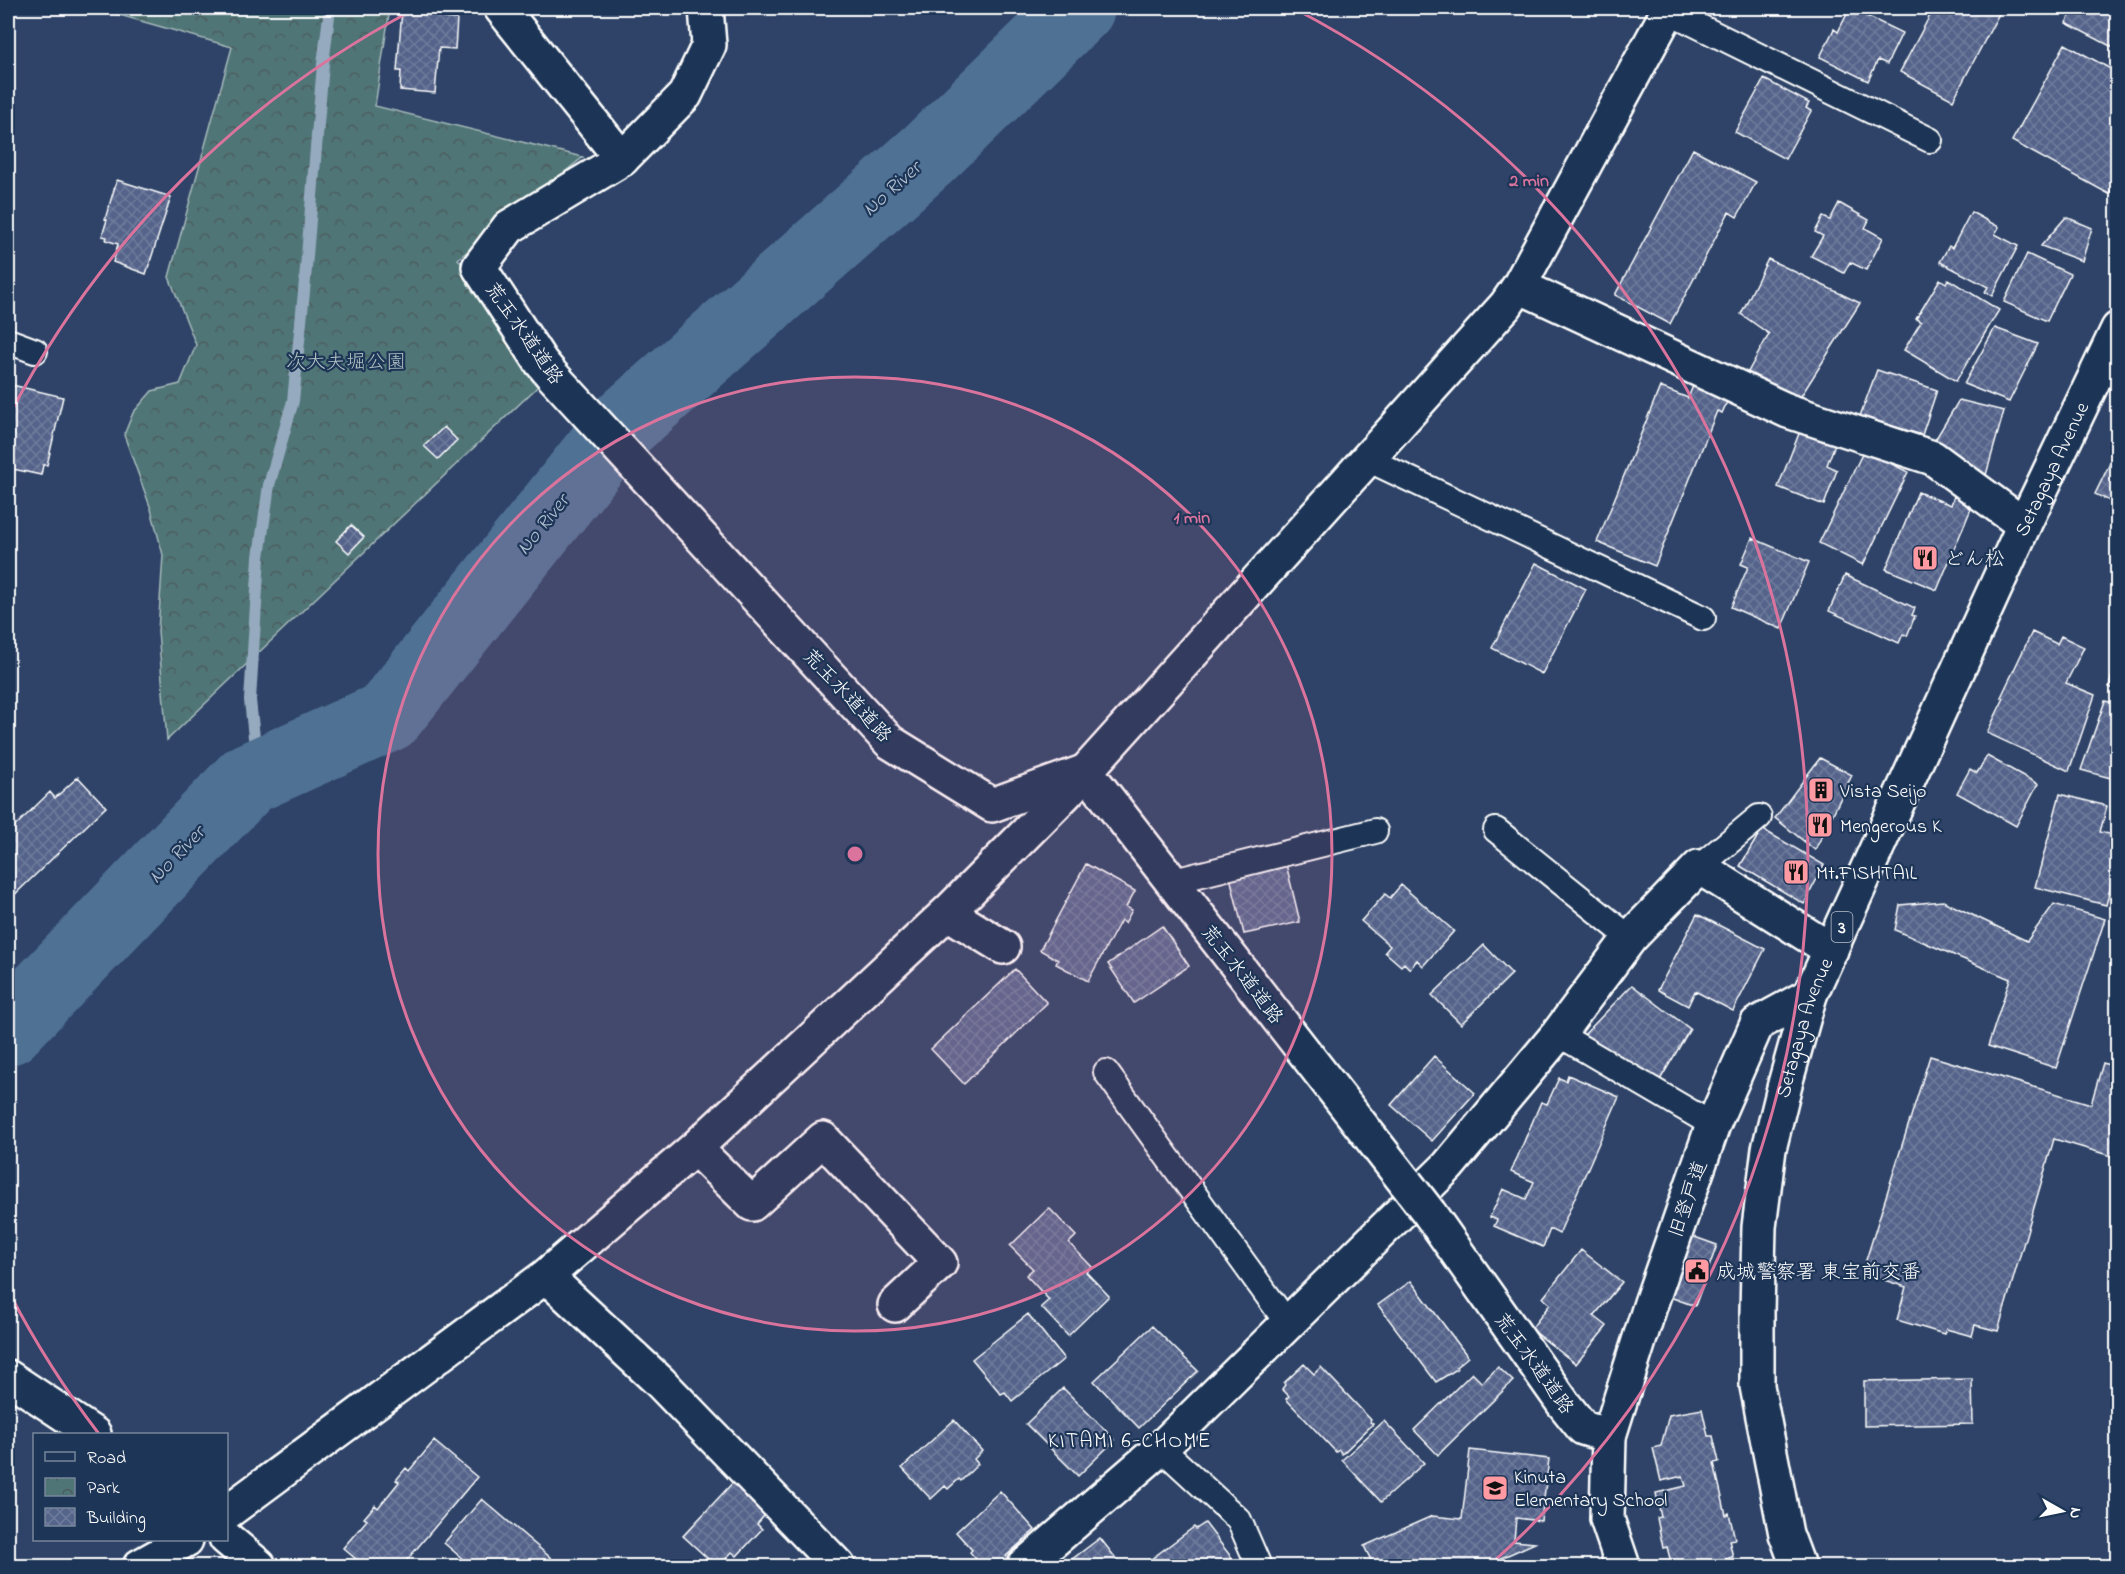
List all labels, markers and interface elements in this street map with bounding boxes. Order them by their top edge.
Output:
water label: No River [856,153,930,224]
text: 2 min [1508,169,1549,195]
street label: 荒玉水道道路 [477,277,569,392]
park label: 次大夫堀公園 [286,349,406,378]
street label: Setagaya Avenue [2009,398,2098,542]
water label: No River [510,487,579,562]
text: 1 min [1174,506,1210,532]
restaurant icon: どん松 [1910,543,1940,573]
place label: どん松 [1944,546,2004,575]
street label: 荒玉水道道路 [795,643,898,750]
building icon: Vista Seijo [1806,775,1836,805]
place label: Vista Seijo [1839,778,1927,807]
restaurant icon: Mengerous K [1805,810,1835,840]
place label: Mengerous K [1840,813,1942,843]
water label: No River [142,818,214,891]
centre of rings [845,844,865,864]
restaurant icon: Mt.FISHTAIL [1781,857,1811,887]
place label: Mt.FISHTAIL [1816,860,1918,889]
road number: 3 [1832,912,1852,942]
street label: 荒玉水道道路 [1193,919,1289,1032]
street label: Setagaya Avenue [1770,954,1842,1101]
street label: 旧登戸道 [1663,1157,1716,1242]
public building icon: 成城警察署 東宝前交番 [1682,1256,1712,1286]
place label: 成城警察署 東宝前交番 [1716,1259,1921,1288]
street label: 荒玉水道道路 [1486,1307,1580,1422]
district label: KITAMI 6-CHOME [1048,1427,1212,1457]
legend [33,1433,228,1541]
text: Road [87,1446,126,1472]
place label: Kinuta Elementary School [1514,1464,1667,1516]
school or university icon: Kinuta Elementary School [1480,1473,1510,1503]
text: Park [87,1476,120,1502]
north arrow [2032,1481,2092,1541]
text: Building [86,1506,146,1533]
text: N [2062,1506,2088,1520]

